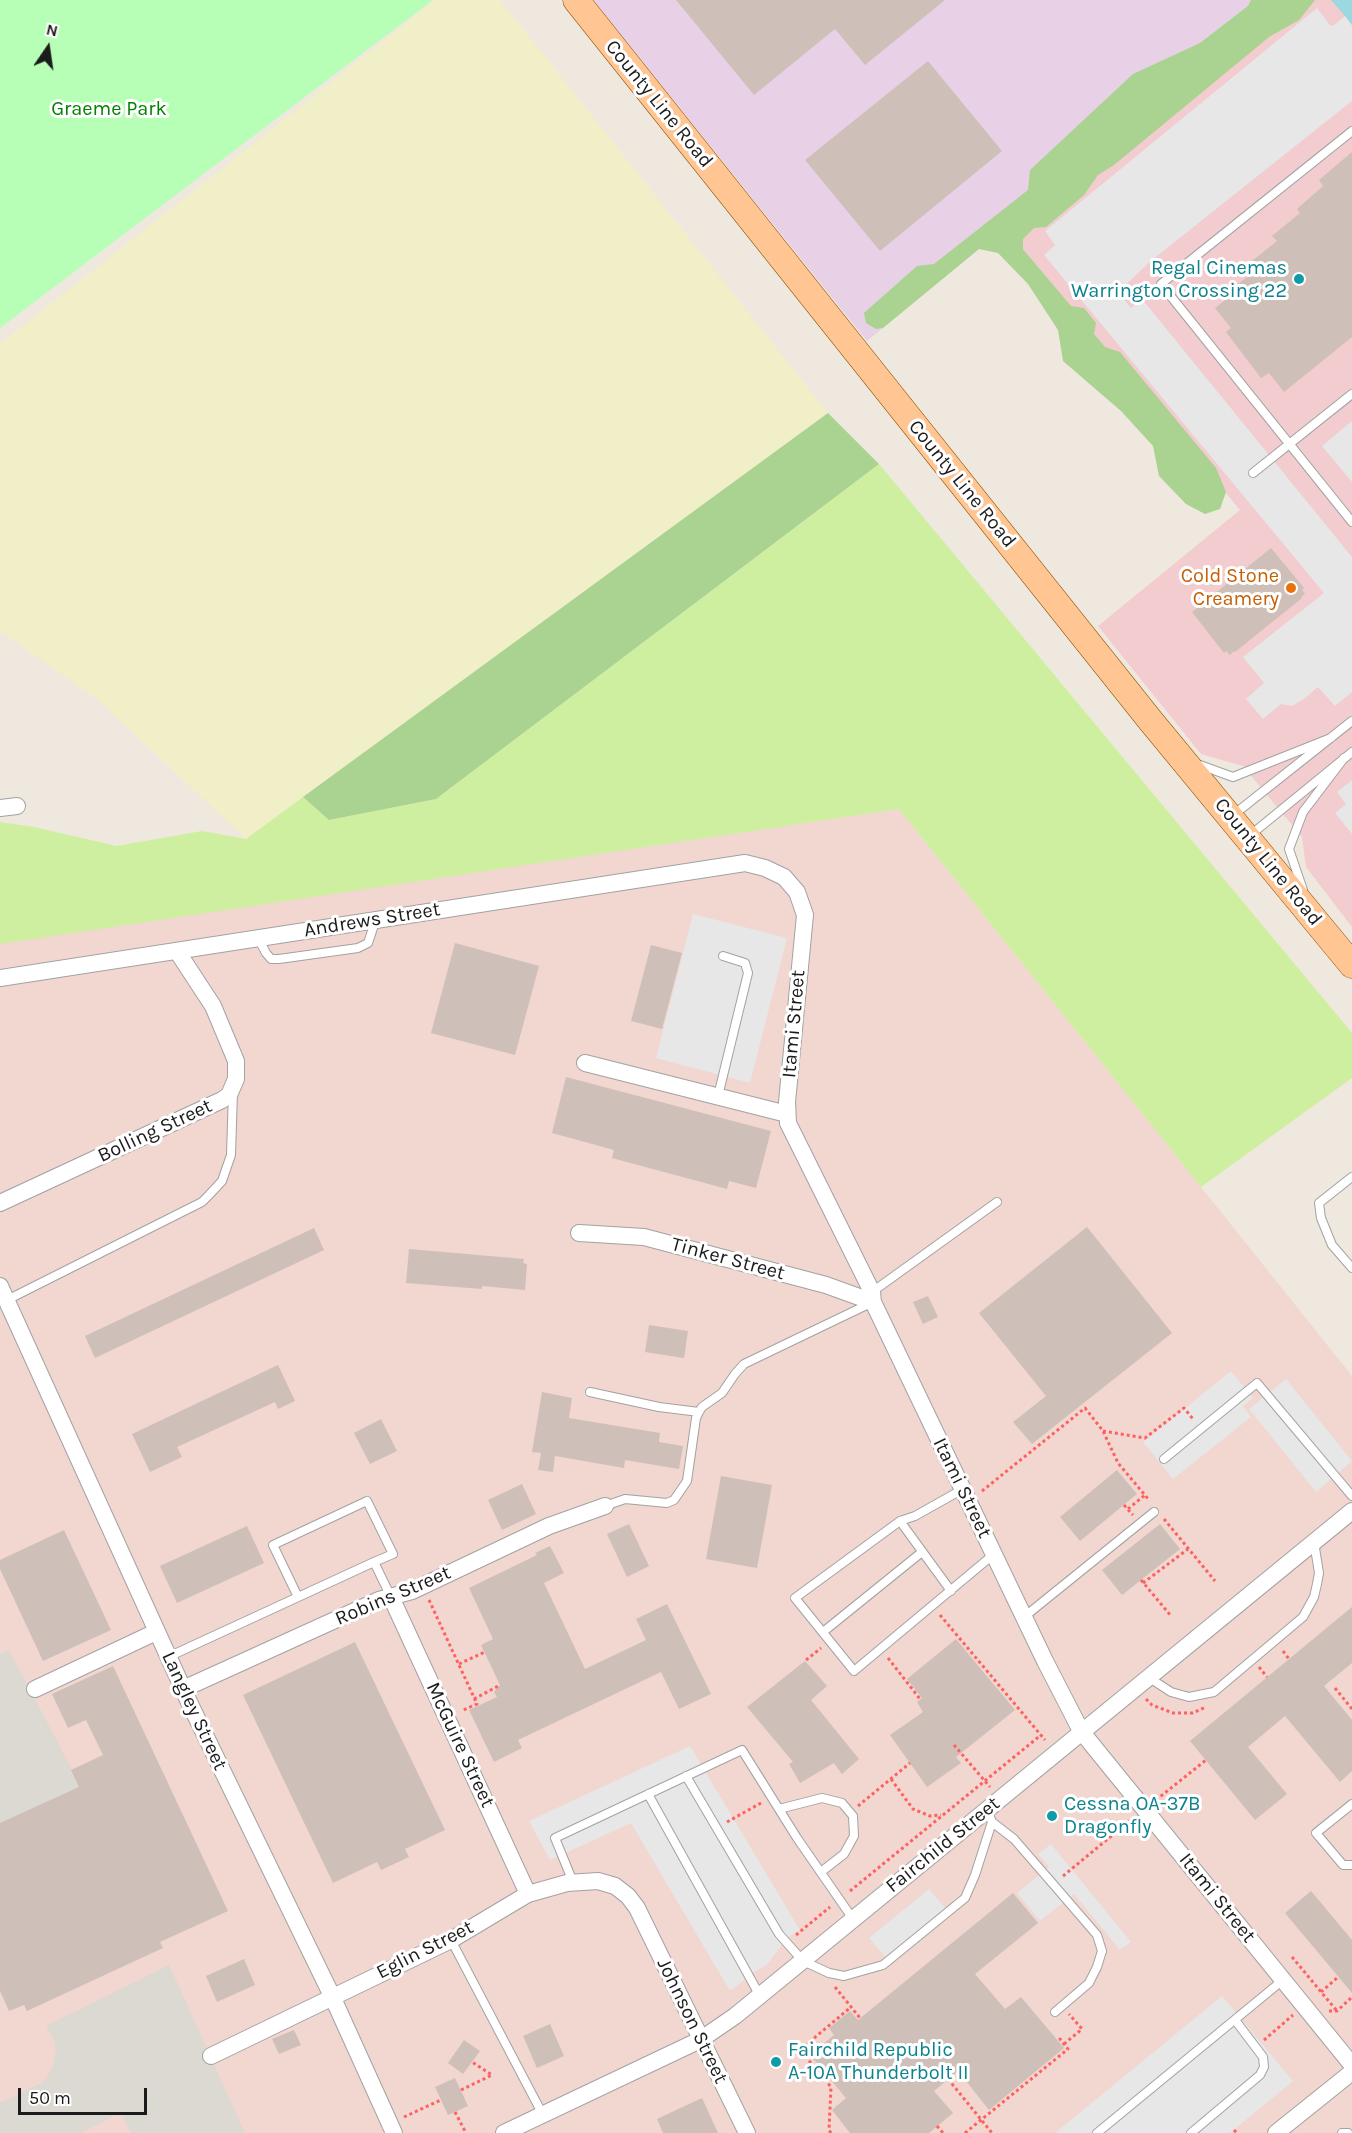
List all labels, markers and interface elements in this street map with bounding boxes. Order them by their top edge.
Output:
north arrow [18,18,78,78]
text: N [44,19,60,41]
street label: County Line Road [600,35,718,173]
park label: Graeme Park [51,97,167,121]
place label: Regal Cinemas Warrington Crossing 22 [1071,256,1287,303]
marker: Regal Cinemas Warrington Crossing 22 [1292,272,1306,286]
street label: County Line Road [903,415,1021,553]
place label: Cold Stone Creamery [1181,564,1279,611]
marker: Cold Stone Creamery [1284,581,1298,595]
street label: County Line Road [1209,793,1327,931]
street label: Andrews Street [302,897,442,943]
street label: Itami Street [777,969,811,1079]
street label: Bolling Street [94,1094,216,1168]
street label: Tinker Street [669,1232,787,1286]
street label: Itami Street [927,1434,997,1542]
street label: Robins Street [332,1561,454,1631]
street label: Langley Street [156,1648,232,1774]
street label: McGuire Street [421,1679,499,1811]
street label: Fairchild Street [881,1792,1005,1898]
place label: Cessna OA-37B Dragonfly [1064,1792,1200,1839]
marker: Cessna OA-37B Dragonfly [1045,1809,1059,1823]
street label: Itami Street [1174,1848,1260,1948]
street label: Eglin Street [372,1915,478,1985]
street label: Johnson Street [651,1954,733,2088]
place label: Fairchild Republic A-10A Thunderbolt II [788,2038,969,2085]
marker: Fairchild Republic A-10A Thunderbolt II [769,2055,783,2069]
scale bar [21,2076,150,2114]
text: 50 m [29,2087,71,2109]

